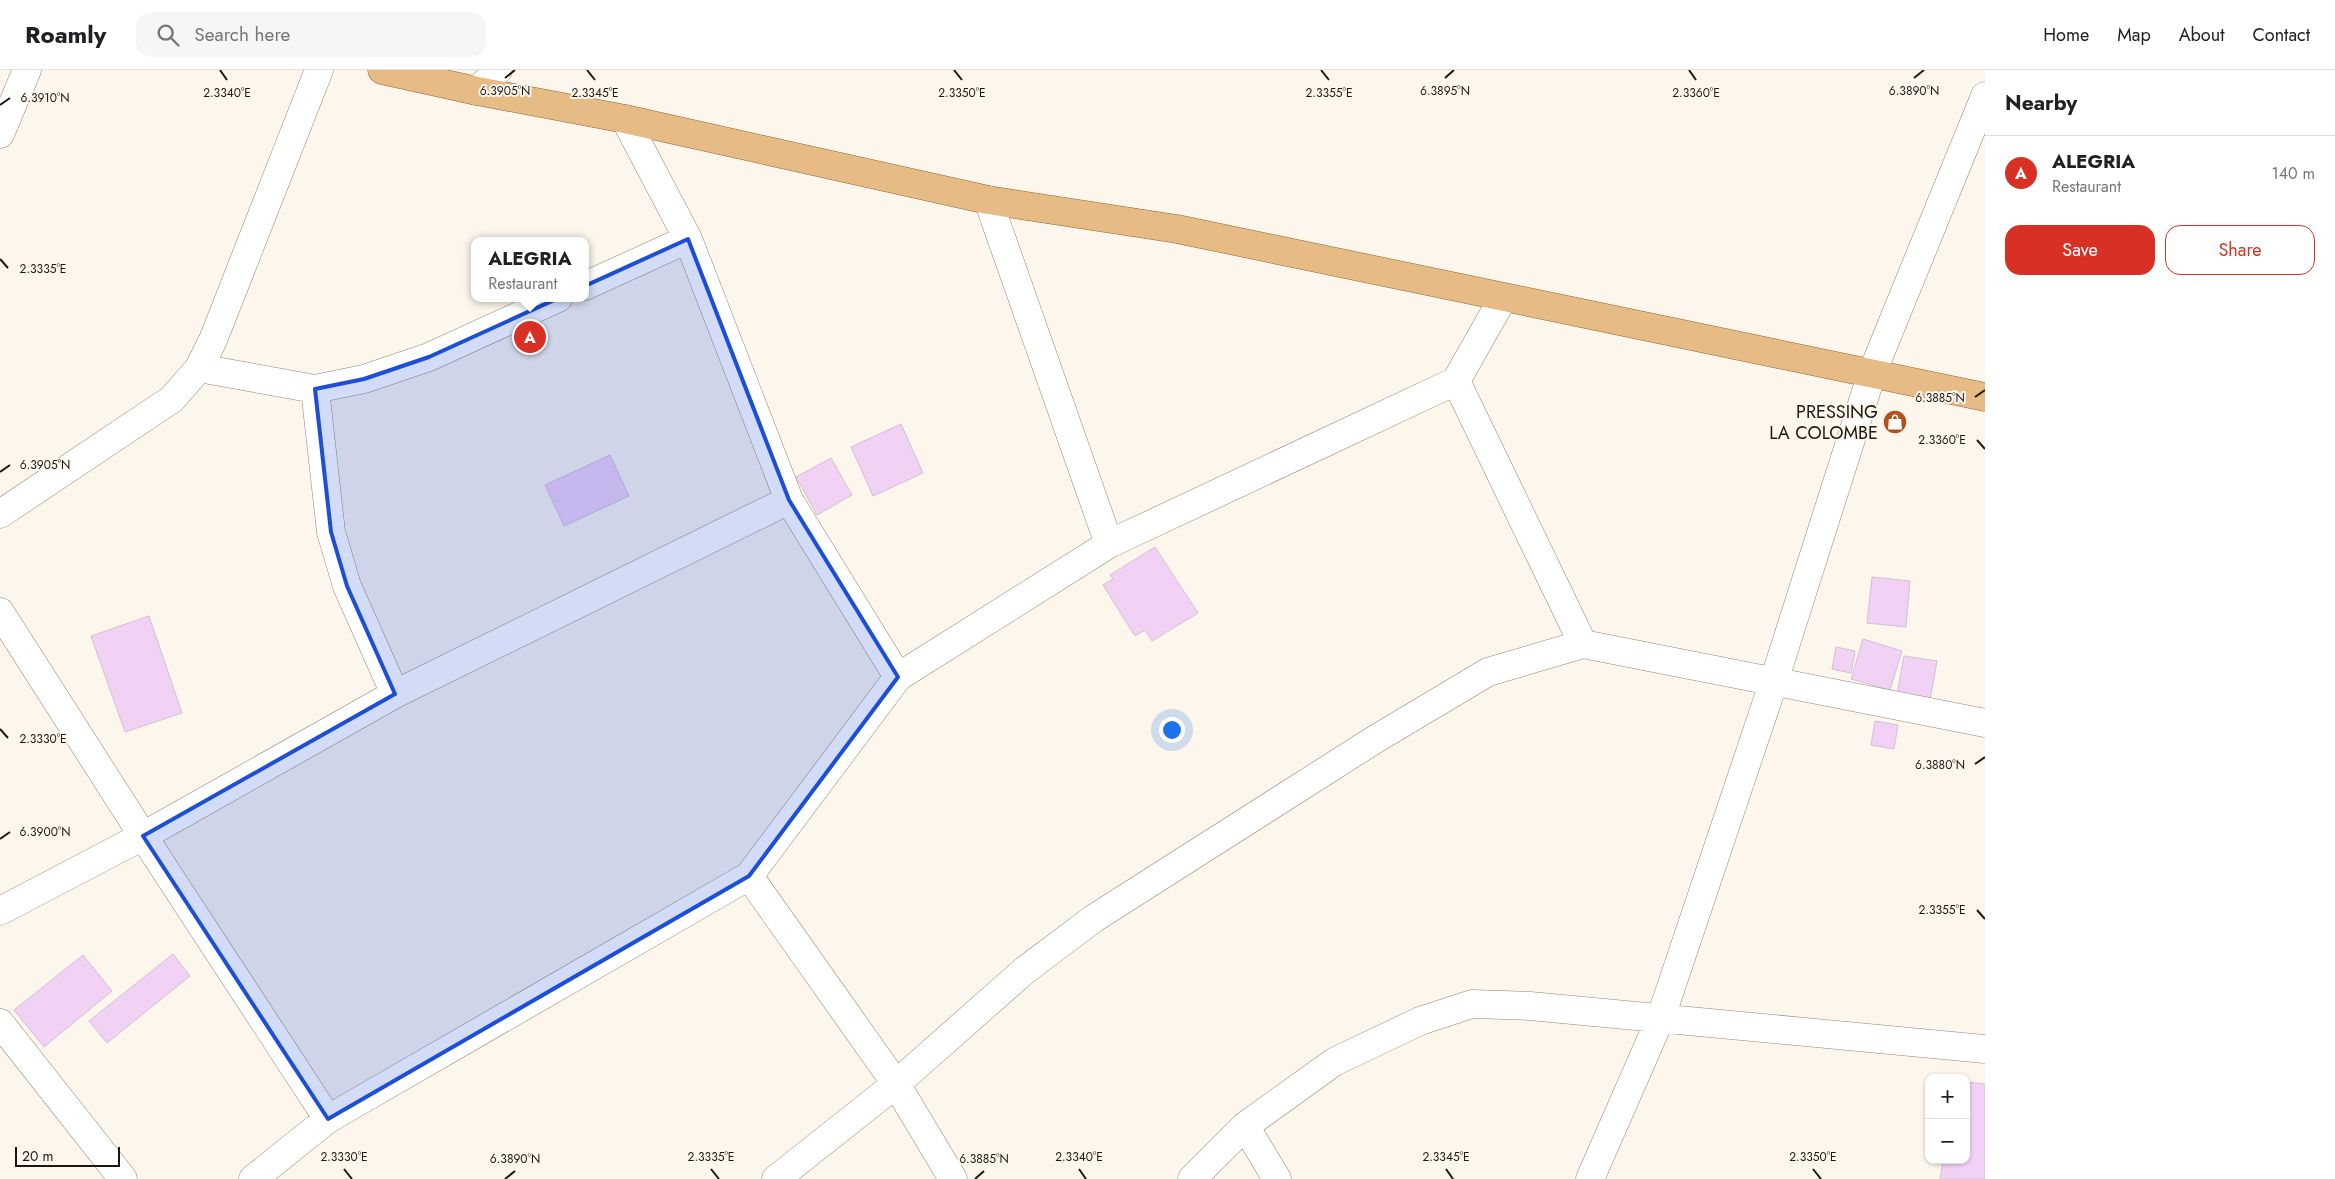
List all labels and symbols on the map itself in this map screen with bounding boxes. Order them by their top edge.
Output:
text: 6.3905°N [480,82,530,100]
text: 6.3895°N [1420,82,1470,100]
text: 6.3890°N [1889,82,1939,100]
text: 2.3340°E [203,84,251,102]
text: 2.3345°E [571,84,619,102]
text: 2.3350°E [938,84,986,102]
text: 2.3355°E [1305,84,1353,102]
text: 2.3360°E [1672,84,1720,102]
text: 6.3910°N [20,89,70,107]
text: 2.3335°E [20,260,66,278]
pin: A [514,318,546,356]
text: 6.3885°N [1915,389,1965,407]
place label: PRESSING LA COLOMBE [1769,399,1878,446]
shop icon: PRESSING LA COLOMBE [1882,409,1908,435]
text: 2.3360°E [1918,431,1966,449]
text: 6.3905°N [20,456,70,474]
your location [1159,717,1185,743]
text: 2.3330°E [19,730,67,748]
text: 6.3880°N [1915,756,1965,774]
text: 6.3900°N [19,823,71,841]
text: 2.3355°E [1918,901,1966,919]
scale bar [15,1144,120,1167]
text: 2.3330°E [320,1148,368,1166]
text: 2.3335°E [688,1148,734,1166]
text: 2.3340°E [1055,1148,1103,1166]
text: 2.3345°E [1422,1148,1470,1166]
text: 2.3350°E [1789,1148,1837,1166]
text: 6.3890°N [490,1150,540,1168]
text: 6.3885°N [959,1150,1009,1168]

